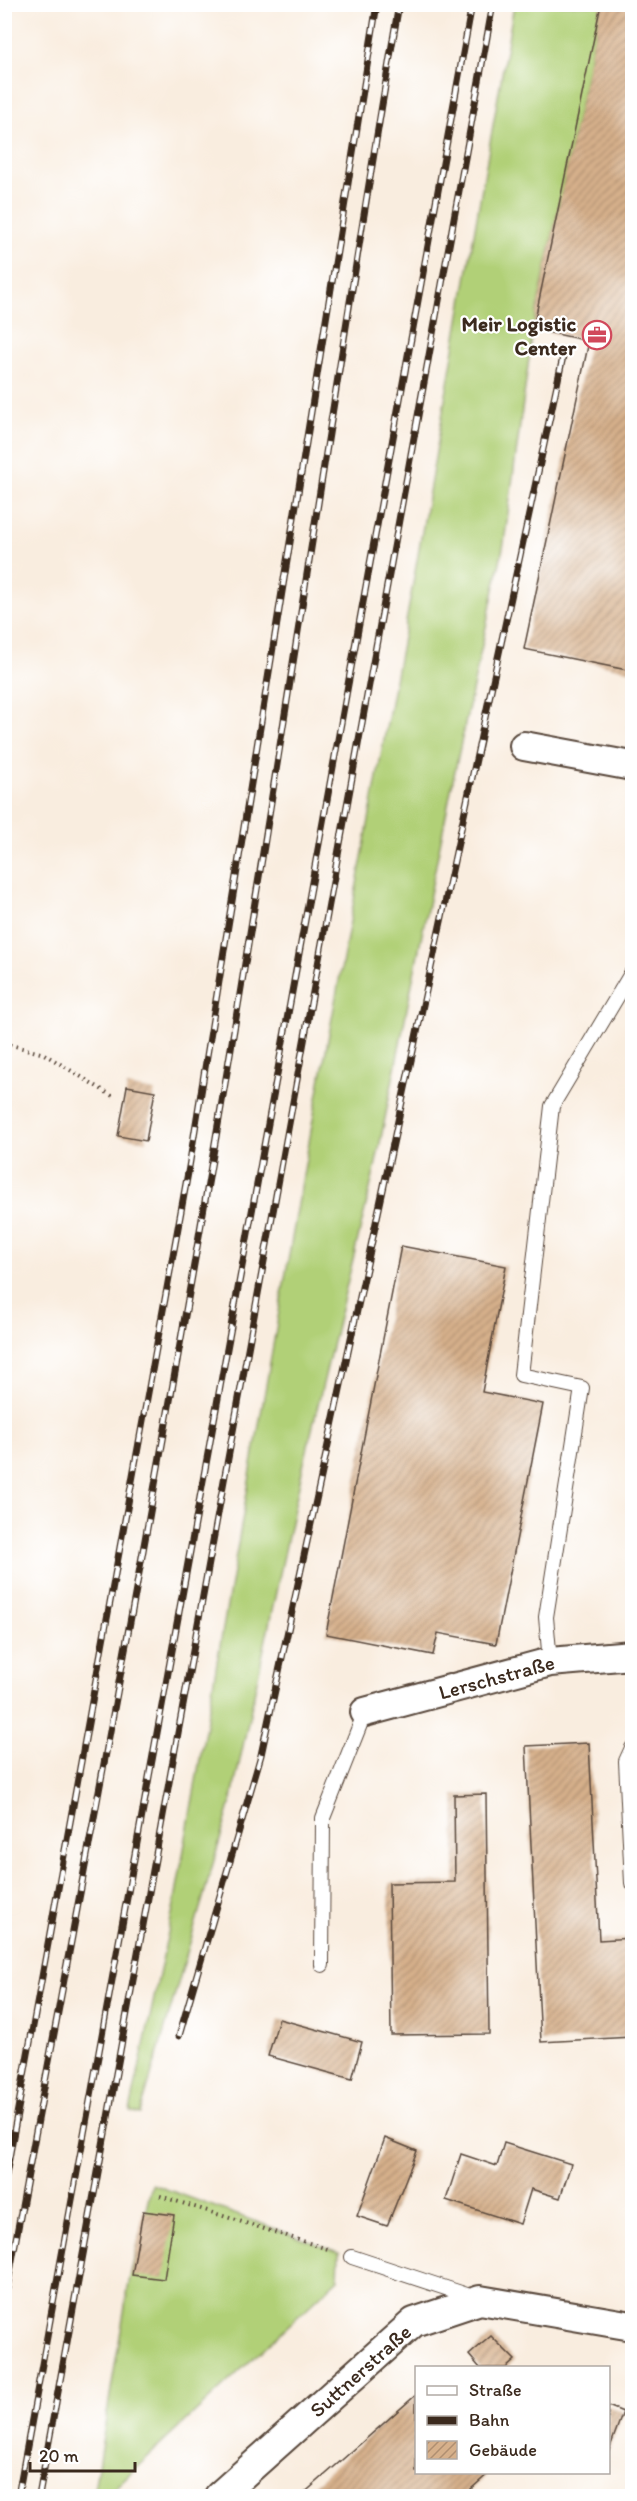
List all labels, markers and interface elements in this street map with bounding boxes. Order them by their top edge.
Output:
place label: Meir Logistic Center [461,311,577,360]
office icon: Meir Logistic Center [581,319,613,351]
street label: Lerschstraße [436,1649,557,1704]
street label: Suttnerstraße [304,2318,416,2422]
legend [415,2366,610,2474]
text: Straße [469,2379,522,2401]
text: Bahn [469,2409,510,2431]
scale bar [30,2435,135,2473]
text: Gebäude [469,2439,537,2461]
text: 20 m [39,2445,79,2467]

